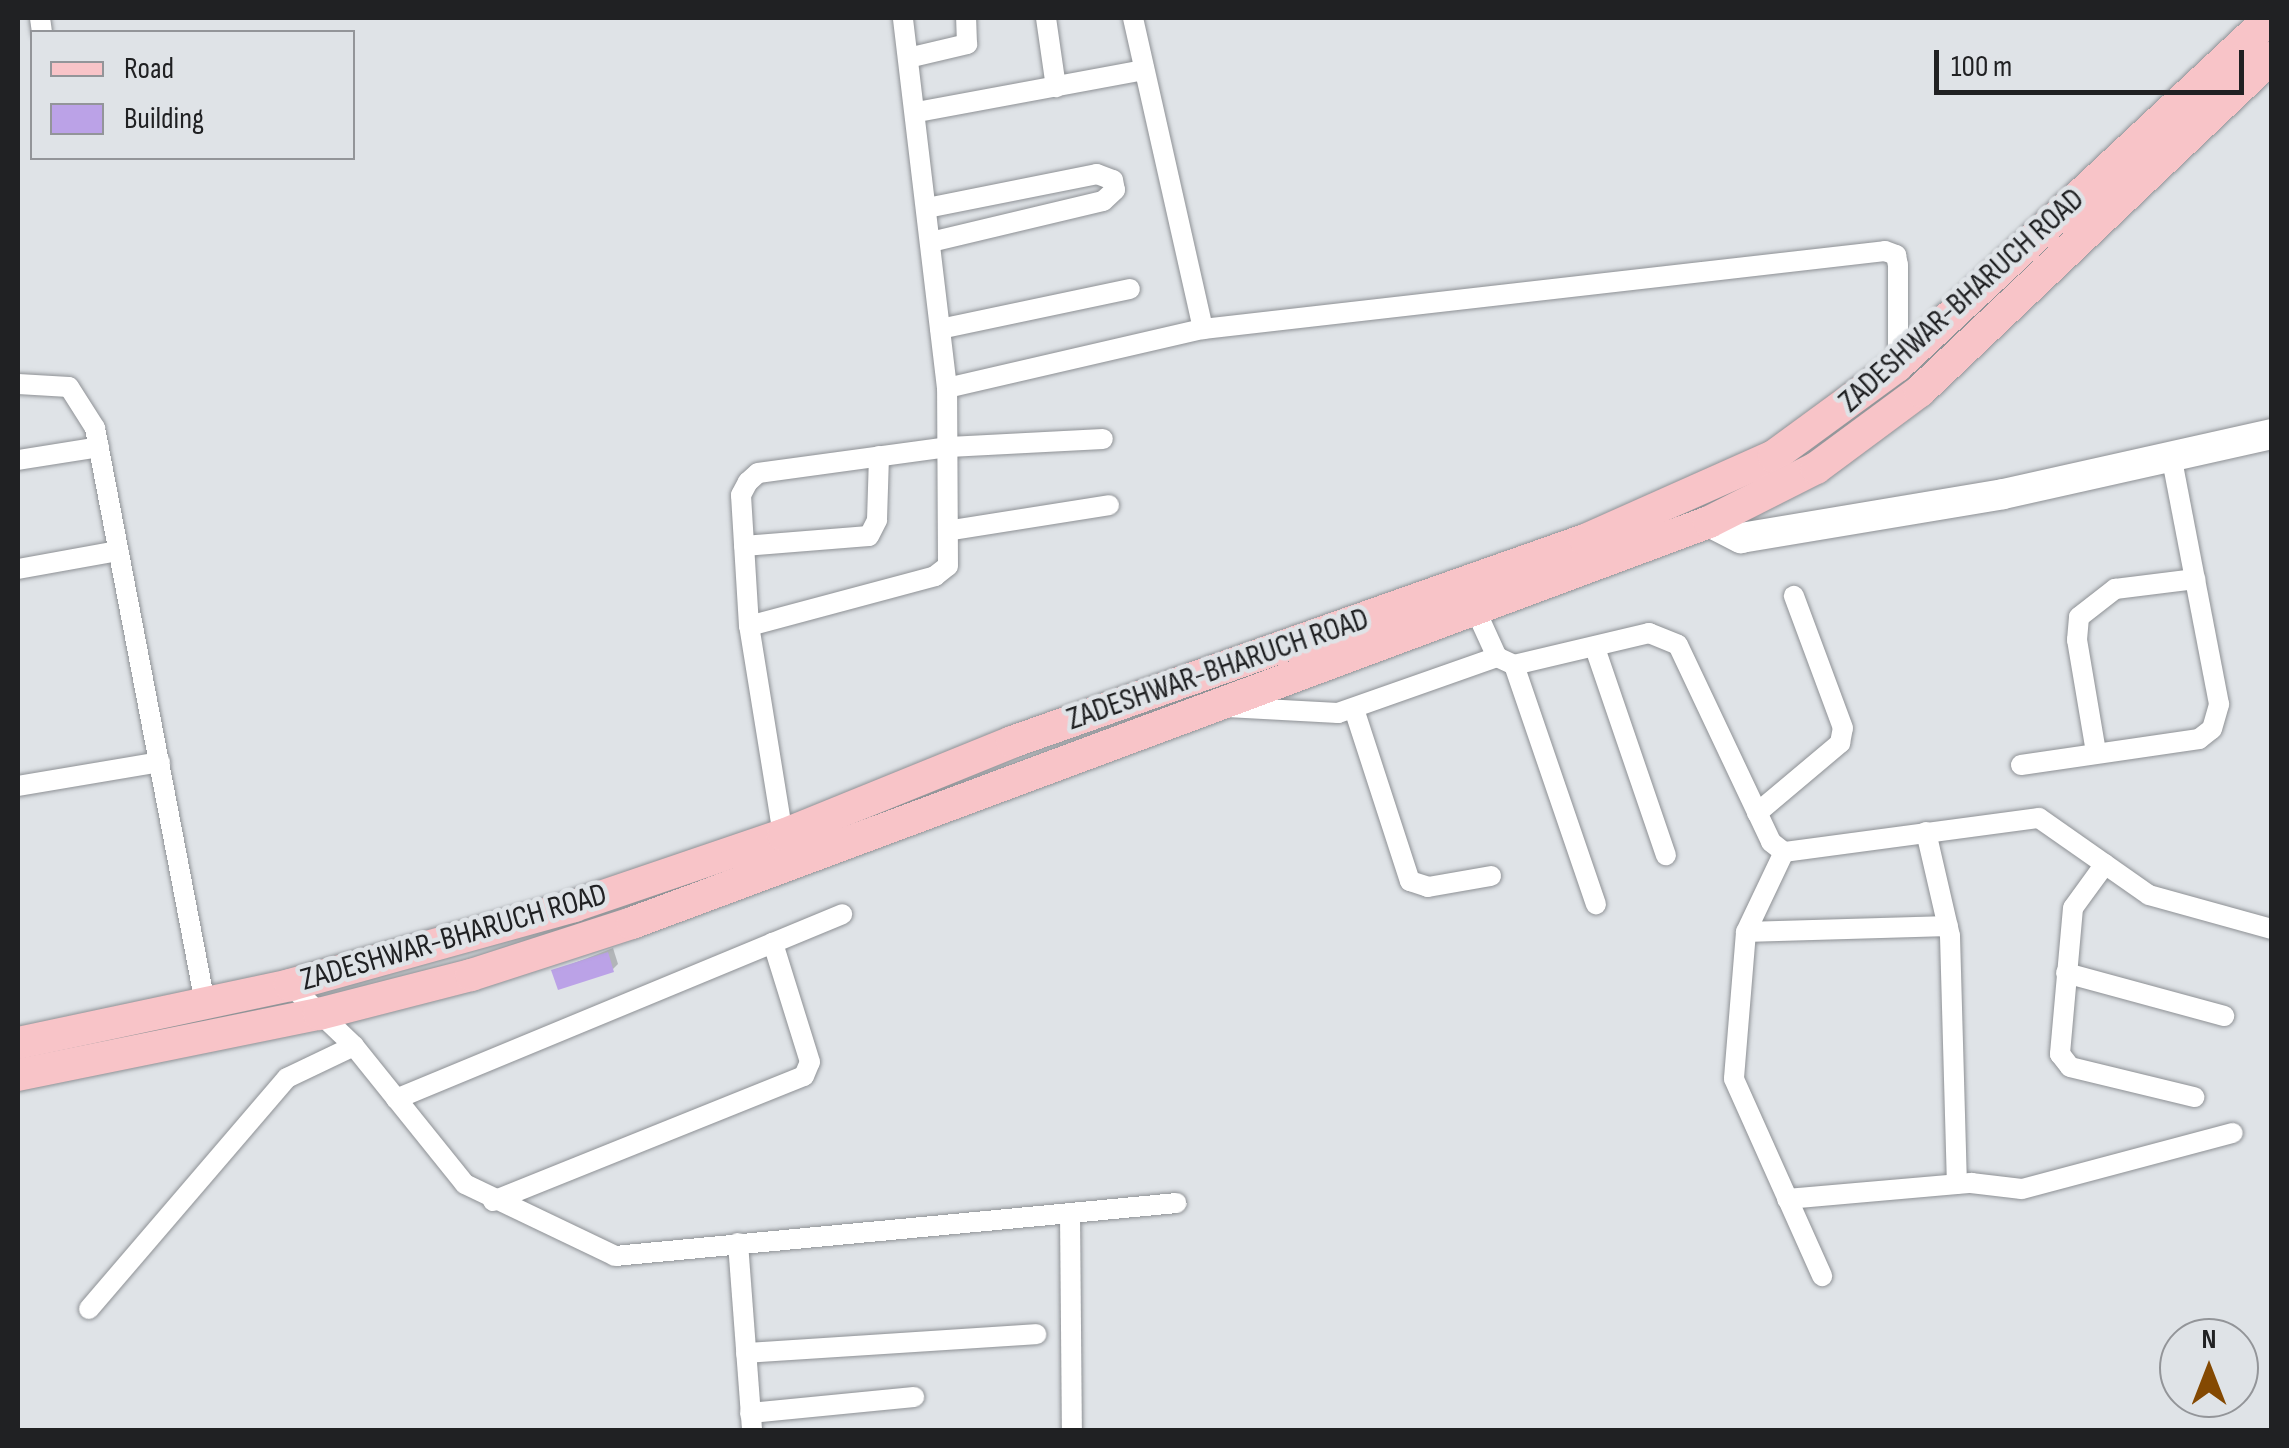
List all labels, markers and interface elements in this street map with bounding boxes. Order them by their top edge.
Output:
legend [30,30,355,160]
scale bar [1939,30,2249,92]
text: 100 m [1951,49,2012,85]
text: Road [124,51,174,87]
text: Building [124,101,204,137]
street label: ZADESHWAR-BHARUCH ROAD [1832,181,2092,421]
street label: ZADESHWAR-BHARUCH ROAD [1062,600,1374,740]
street label: ZADESHWAR-BHARUCH ROAD [297,876,611,1000]
north arrow [2159,1318,2259,1418]
text: N [2202,1323,2216,1356]

